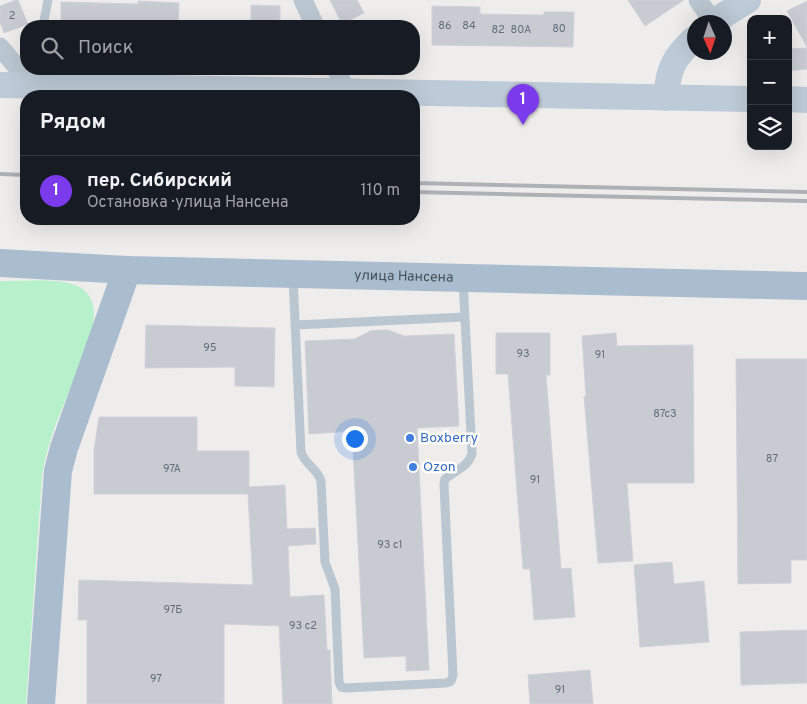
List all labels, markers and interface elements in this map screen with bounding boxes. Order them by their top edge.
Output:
house number: 2 [9,9,15,23]
north arrow [687,15,732,60]
map controls [747,15,792,150]
button: + [747,15,792,60]
house number: 86 [438,19,452,33]
house number: 84 [462,19,476,33]
search box [20,20,420,75]
house number: 80 [552,22,566,36]
house number: 82 [491,23,505,37]
house number: 80А [511,23,531,37]
icon: search [38,34,66,62]
text: Поиск [78,36,134,60]
button: − [747,60,792,105]
pin: 1 [507,84,539,125]
button: layers [747,105,792,150]
text: Рядом [40,109,106,136]
text: пер. Сибирский [87,169,232,193]
text: 1 [53,181,59,201]
text: 110 m [360,181,400,201]
text: Остановка · улица Нансена [87,193,289,213]
street label: улица Нансена [354,267,454,286]
house number: 95 [203,341,217,355]
house number: 93 [516,347,530,361]
house number: 91 [595,348,605,362]
house number: 87с3 [653,407,677,421]
your location [342,426,368,452]
place label: Boxberry [420,430,478,447]
marker: Boxberry [404,432,416,444]
house number: 87 [766,452,778,466]
place label: Ozon [423,459,456,476]
marker: Ozon [407,461,419,473]
house number: 97А [163,462,181,476]
house number: 91 [530,473,540,487]
house number: 93 с1 [377,538,403,552]
house number: 97Б [163,603,183,617]
house number: 93 с2 [289,619,317,633]
house number: 97 [150,672,162,686]
house number: 91 [555,683,565,697]

